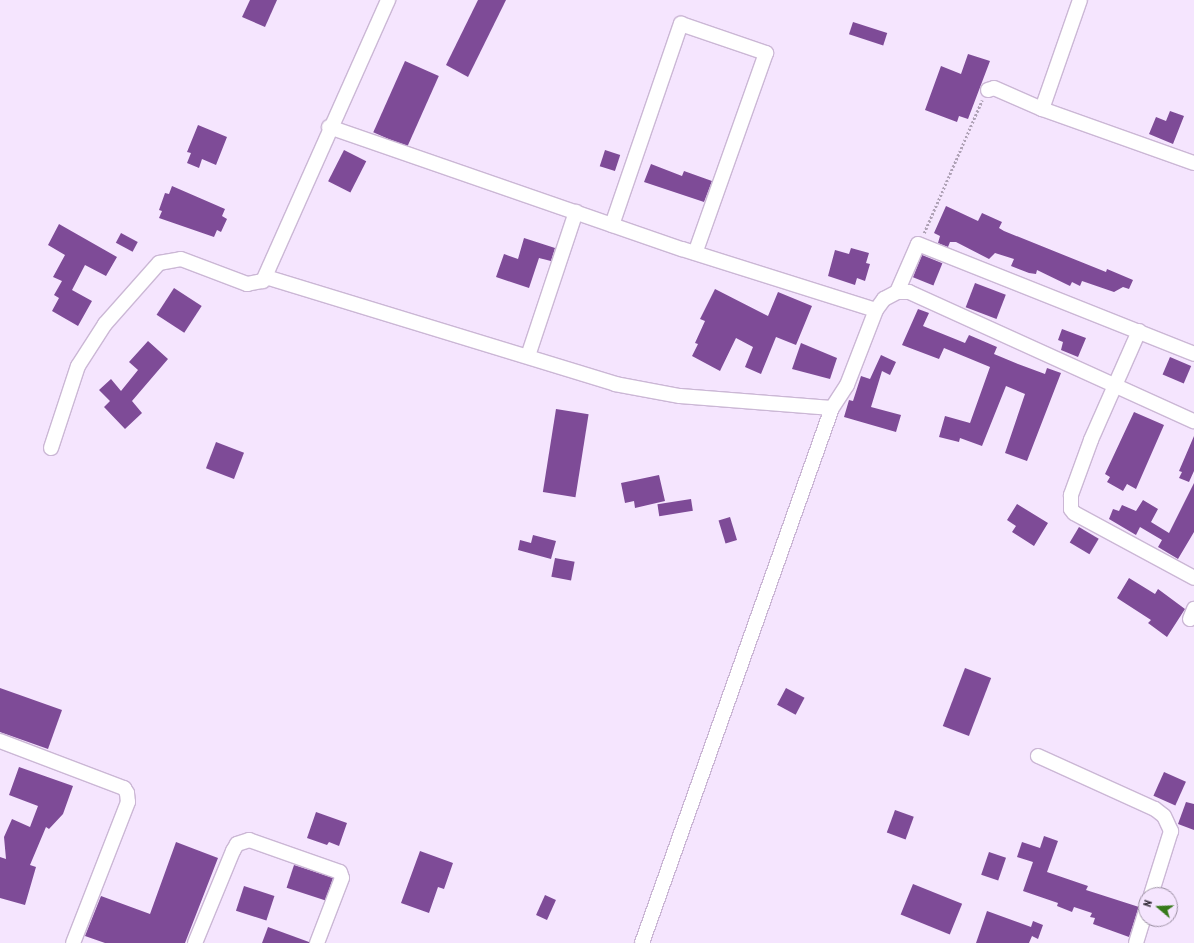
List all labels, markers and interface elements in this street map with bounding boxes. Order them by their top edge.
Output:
north arrow [1138,887,1178,927]
text: N [1140,898,1155,909]

